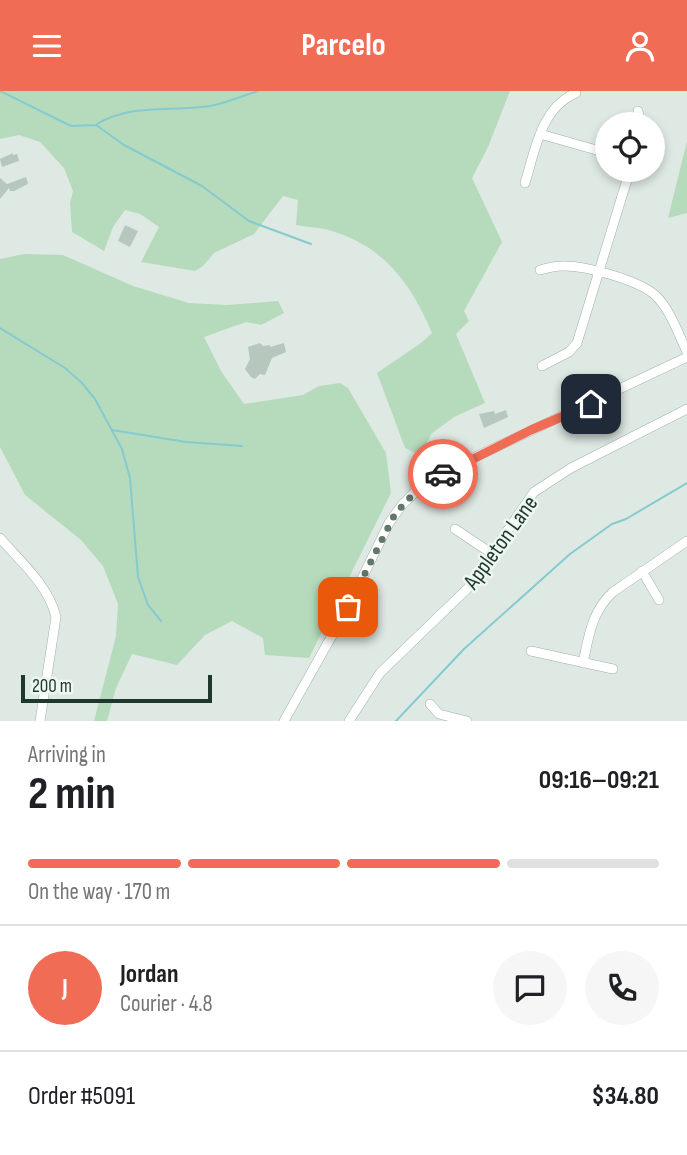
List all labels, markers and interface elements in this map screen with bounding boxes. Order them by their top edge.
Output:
text: Parcelo [301,26,386,65]
icon: menu [28,27,66,65]
icon: person [621,27,659,65]
map controls [595,112,665,182]
button: locate [595,112,665,182]
pin [561,374,621,434]
icon: home [572,385,610,423]
courier [408,439,478,509]
icon: car [424,455,462,493]
street label: Appleton Lane [457,490,544,596]
pin [318,577,378,637]
icon: bag [329,588,367,626]
scale bar [21,672,212,704]
text: 200 m [32,675,72,698]
text: Arriving in [28,741,106,769]
text: 09:16–09:21 [539,765,659,796]
text: 2 min [28,767,116,822]
text: On the way · 170 m [28,878,170,906]
button: chat [493,951,567,1025]
button: phone [585,951,659,1025]
text: Jordan [120,959,178,990]
text: J [62,973,68,1004]
text: Courier · 4.8 [120,990,213,1018]
text: Order #5091 [28,1081,135,1112]
text: $34.80 [591,1081,659,1112]

